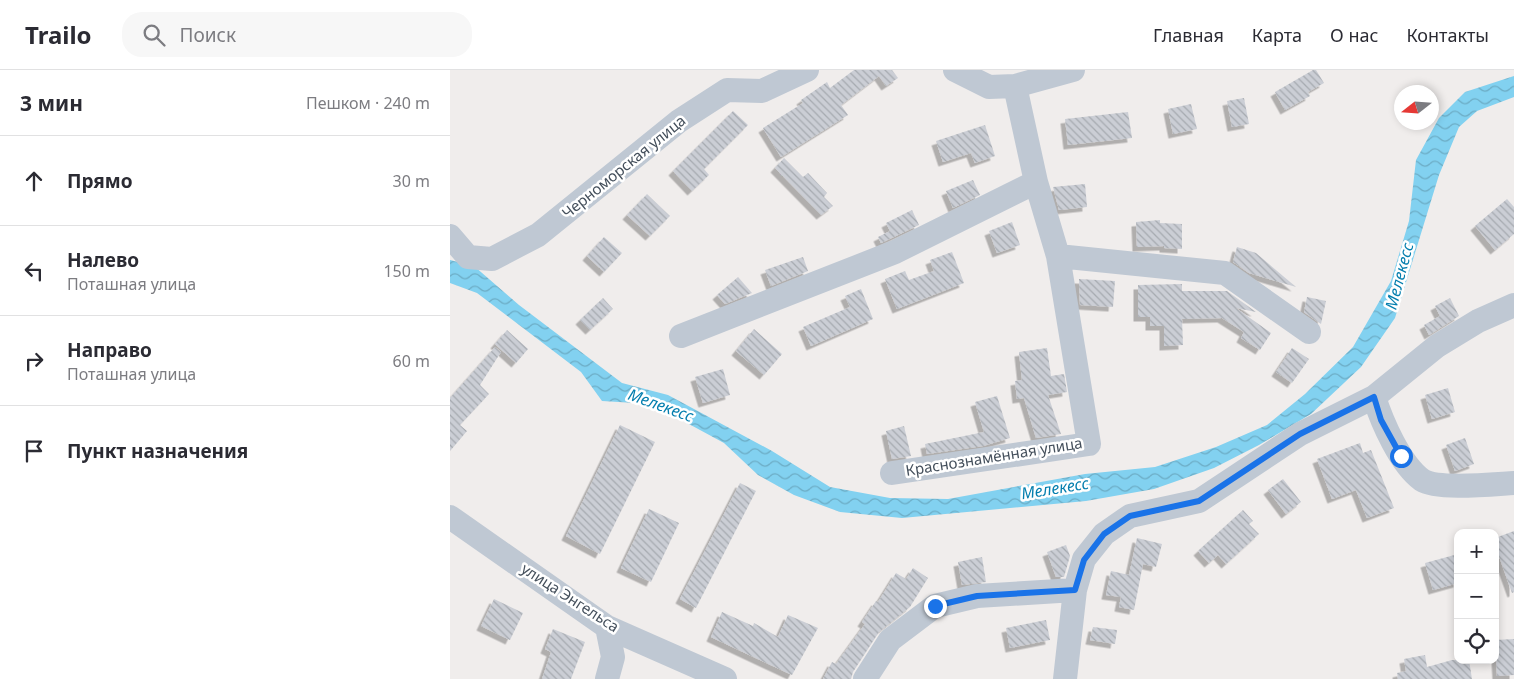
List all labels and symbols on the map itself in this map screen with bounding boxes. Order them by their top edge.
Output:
north arrow [1394,85,1439,130]
street label: Черноморская улица [557,110,689,222]
water label: Мелекесс [1380,240,1419,312]
water label: Мелекесс [625,383,697,427]
street label: Краснознамённая улица [904,432,1084,480]
route start [1390,445,1413,468]
water label: Мелекесс [1020,472,1091,504]
street label: улица Энгельса [518,558,623,636]
route end [924,595,947,618]

